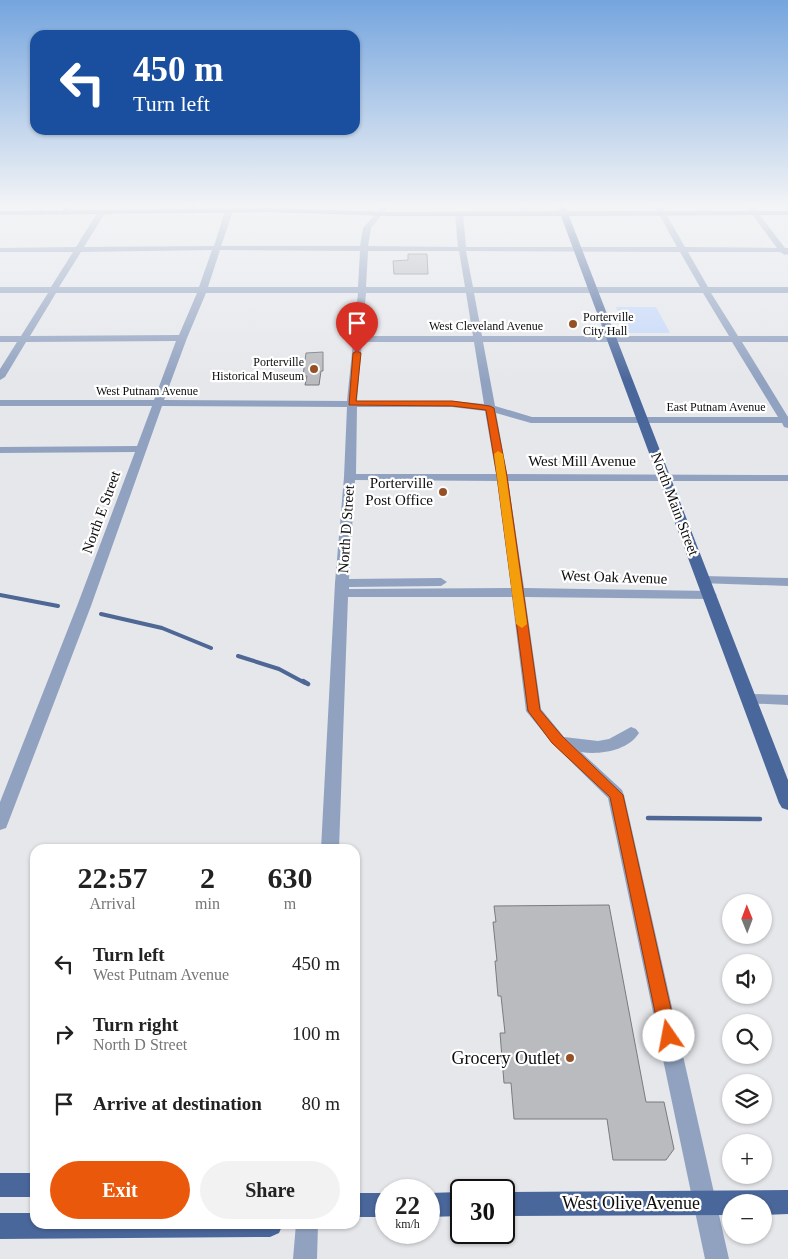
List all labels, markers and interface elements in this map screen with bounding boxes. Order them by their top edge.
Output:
icon: left [50,50,115,115]
text: 450 m [133,50,223,89]
text: Turn left [133,91,210,116]
pin [336,302,378,353]
icon: arrive [343,309,371,337]
place label: Porterville City Hall [583,310,634,338]
marker: Porterville City Hall [567,318,579,330]
street label: West Cleveland Avenue [429,319,543,333]
place label: Porterville Historical Museum [212,355,305,383]
marker: Porterville Historical Museum [308,363,320,375]
street label: West Putnam Avenue [96,384,198,398]
street label: East Putnam Avenue [666,400,766,414]
street label: North Main Street [648,450,702,559]
street label: West Mill Avenue [528,453,636,469]
street label: North E Street [79,468,124,555]
place label: Porterville Post Office [365,475,433,508]
street label: North D Street [335,484,357,574]
marker: Porterville Post Office [437,486,449,498]
street label: West Oak Avenue [560,567,668,587]
text: 22:57 [78,861,148,894]
text: 2 [200,861,215,894]
text: 630 [267,861,312,894]
north arrow [722,894,772,944]
map controls [722,894,772,1244]
text: Arrival [89,895,136,912]
text: min [195,895,220,912]
text: m [284,895,296,912]
text: Turn left [93,944,165,965]
icon: left [50,950,78,978]
text: 450 m [292,953,340,974]
button: sound [722,954,772,1004]
text: West Putnam Avenue [93,966,229,983]
position arrow [642,1009,694,1061]
text: Turn right [93,1014,178,1035]
button: search [722,1014,772,1064]
icon: right [50,1020,78,1048]
text: 100 m [292,1023,340,1044]
text: North D Street [93,1036,187,1053]
place label: Grocery Outlet [452,1048,560,1068]
marker: Grocery Outlet [564,1052,576,1064]
button: layers [722,1074,772,1124]
icon: arrive [50,1090,78,1118]
text: Arrive at destination [93,1093,262,1114]
text: 80 m [301,1093,340,1114]
button: + [722,1134,772,1184]
button: Exit [50,1161,190,1219]
button: Share [200,1161,340,1219]
speed limit sign: 30 [450,1179,515,1244]
text: 22 [395,1192,420,1219]
street label: West Olive Avenue [562,1193,700,1213]
button: − [722,1194,772,1244]
text: km/h [395,1217,420,1231]

